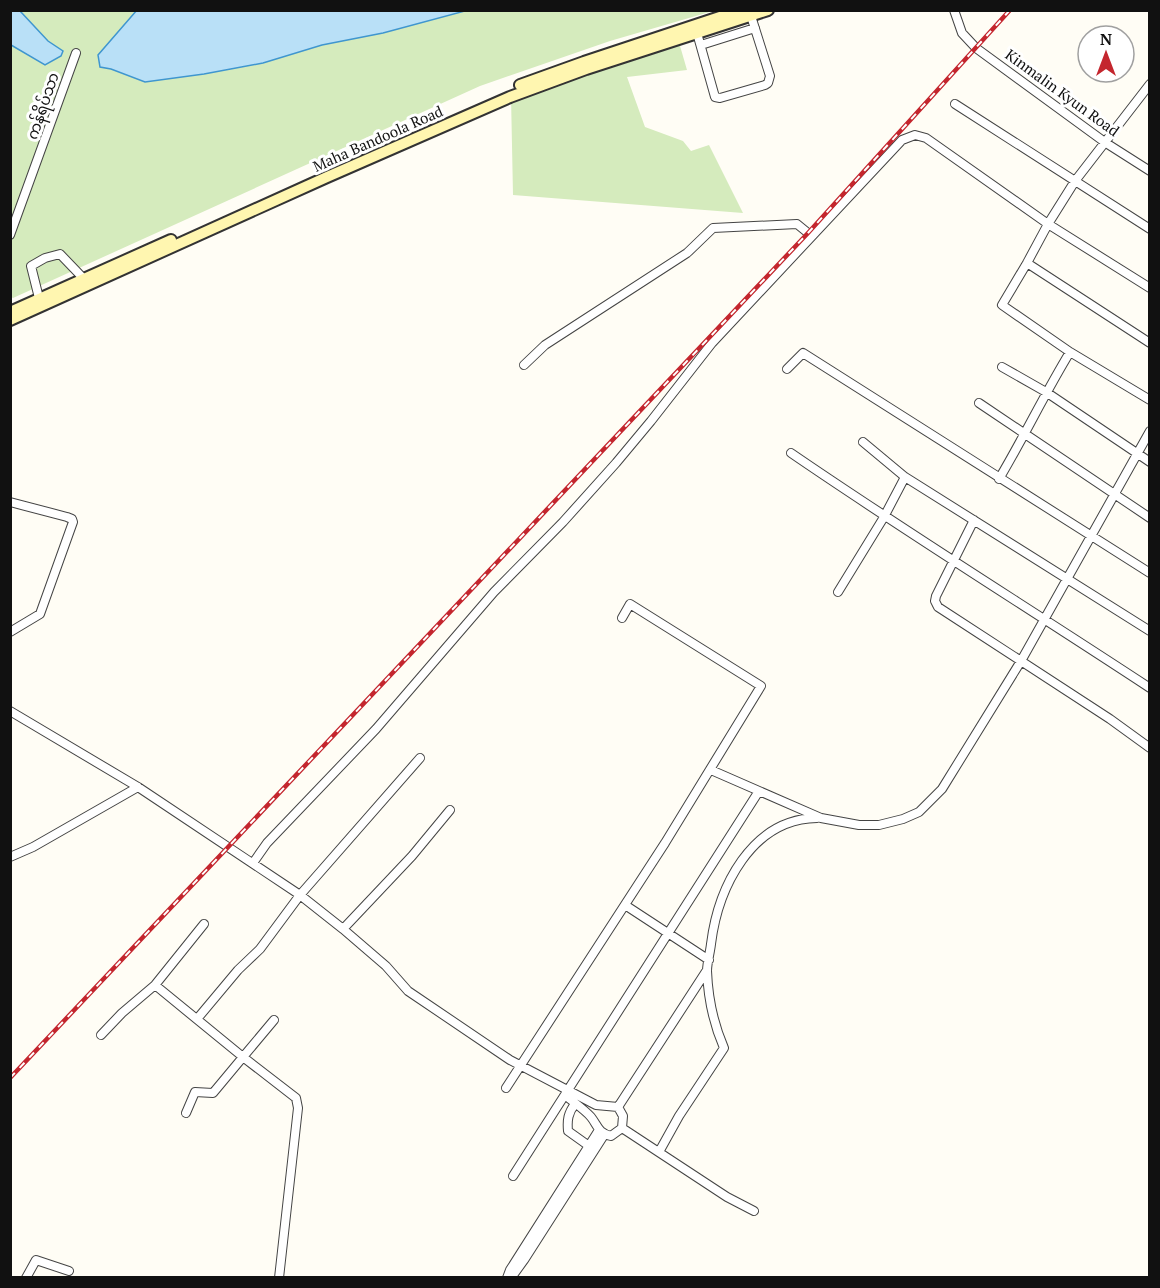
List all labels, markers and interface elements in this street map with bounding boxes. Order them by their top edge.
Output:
north arrow [1076,24,1136,84]
text: N [1100,28,1112,50]
street label: Kinmalin Kyun Road [1002,44,1124,140]
street label: ကန်ရိပ်သာ [21,69,66,143]
street label: Maha Bandoola Road [309,100,446,176]

